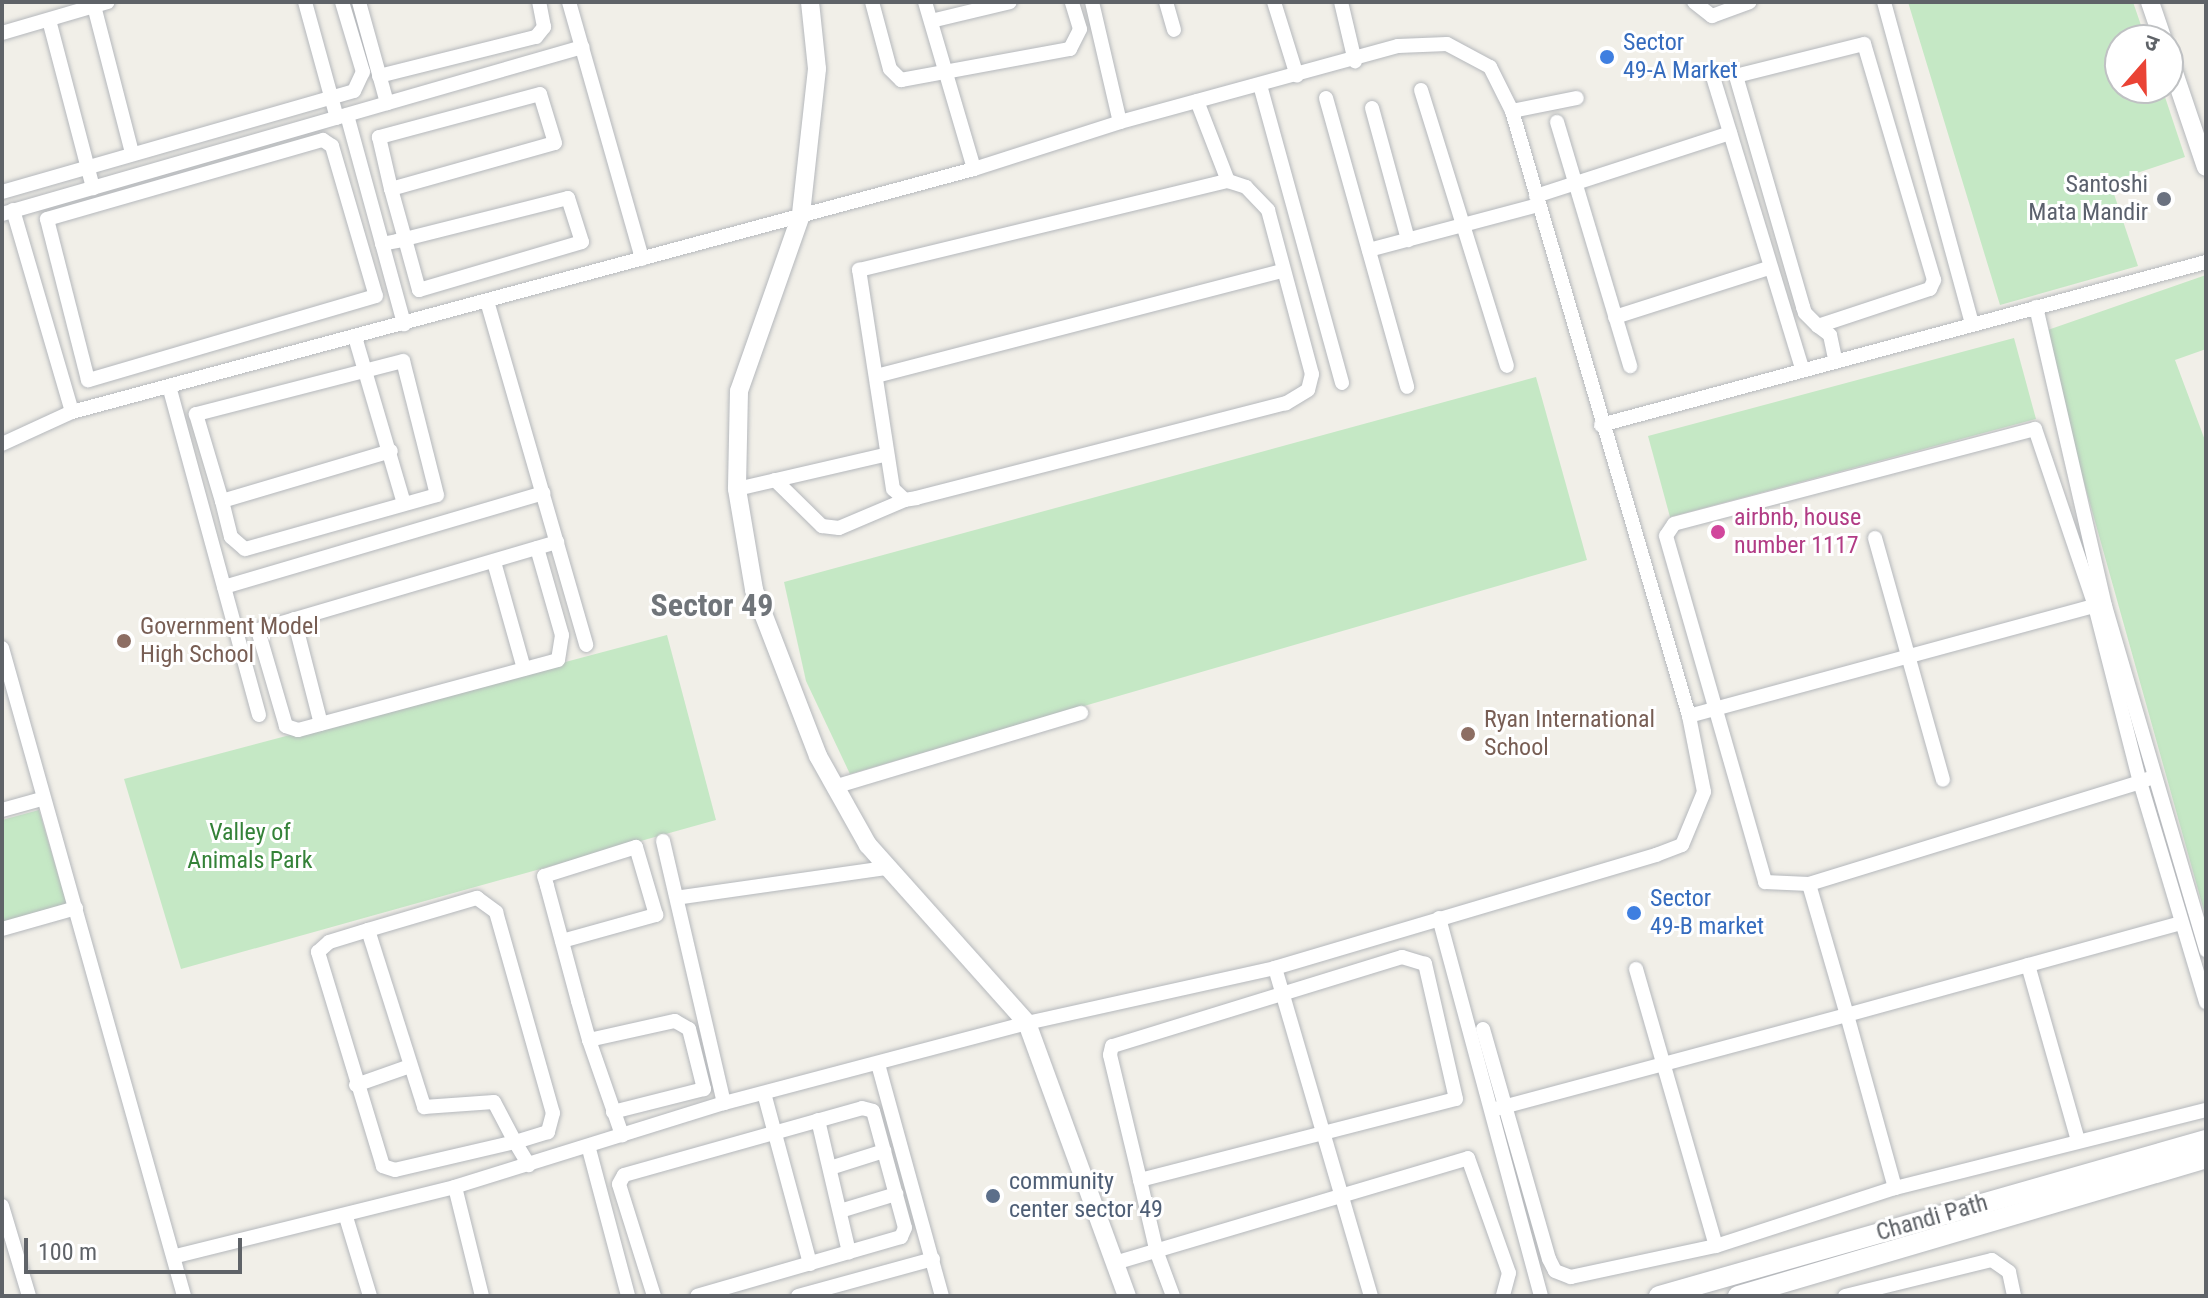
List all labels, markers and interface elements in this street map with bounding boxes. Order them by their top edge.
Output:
north arrow [2104,24,2184,104]
place label: Sector 49-A Market [1623,29,1738,85]
text: उ [2141,29,2162,57]
marker: Sector 49-A Market [1598,48,1616,66]
place label: Santoshi Mata Mandir [2028,171,2148,227]
marker: Santoshi Mata Mandir [2155,190,2173,208]
place label: airbnb, house number 1117 [1734,504,1861,560]
marker: airbnb, house number 1117 [1709,523,1727,541]
district label: Sector 49 [651,586,773,624]
place label: Government Model High School [140,613,319,669]
marker: Government Model High School [115,632,133,650]
place label: Ryan International School [1484,706,1655,762]
marker: Ryan International School [1459,725,1477,743]
park label: Valley of Animals Park [187,819,313,875]
place label: Sector 49-B market [1650,885,1764,941]
marker: Sector 49-B market [1625,904,1643,922]
place label: community center sector 49 [1009,1168,1163,1224]
marker: community center sector 49 [984,1187,1002,1205]
street label: Chandi Path [1873,1188,1991,1248]
scale bar [28,1222,246,1272]
text: 100 m [38,1238,97,1266]

